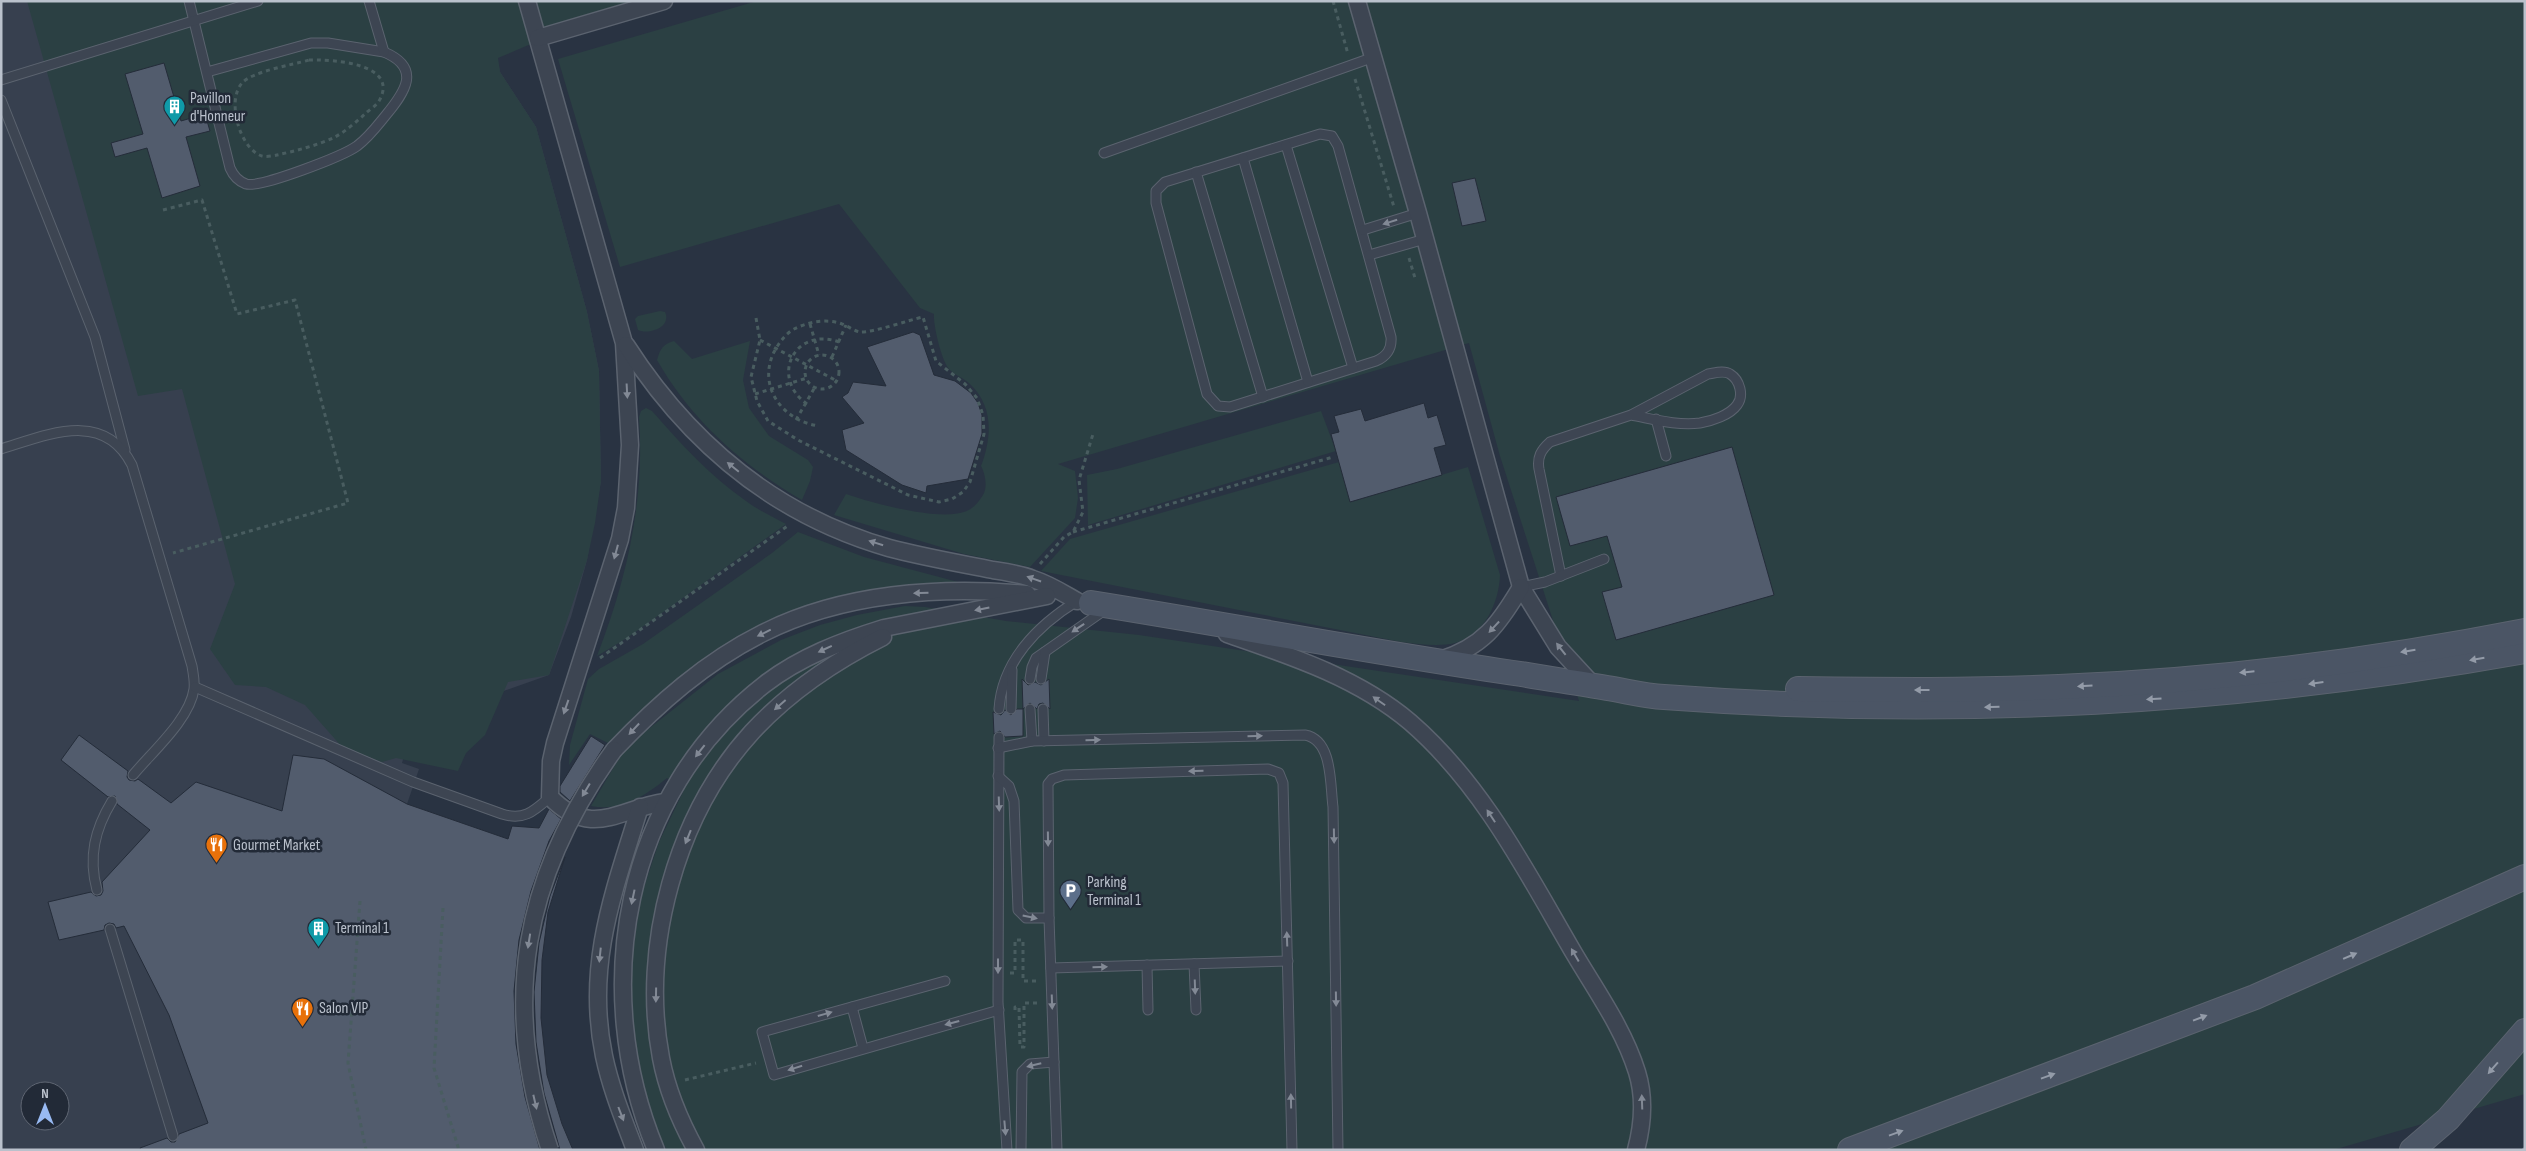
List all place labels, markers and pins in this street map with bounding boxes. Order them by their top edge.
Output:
place label: Pavillon d'Honneur [190,89,246,126]
building icon: Pavillon d'Honneur [162,95,186,126]
restaurant icon: Gourmet Market [205,833,229,864]
place label: Gourmet Market [233,836,321,855]
place label: Parking Terminal 1 [1087,873,1141,910]
parking icon: Parking Terminal 1 [1059,879,1083,910]
building icon: Terminal 1 [307,916,331,947]
place label: Terminal 1 [335,919,389,938]
restaurant icon: Salon VIP [291,996,315,1027]
place label: Salon VIP [319,999,368,1018]

